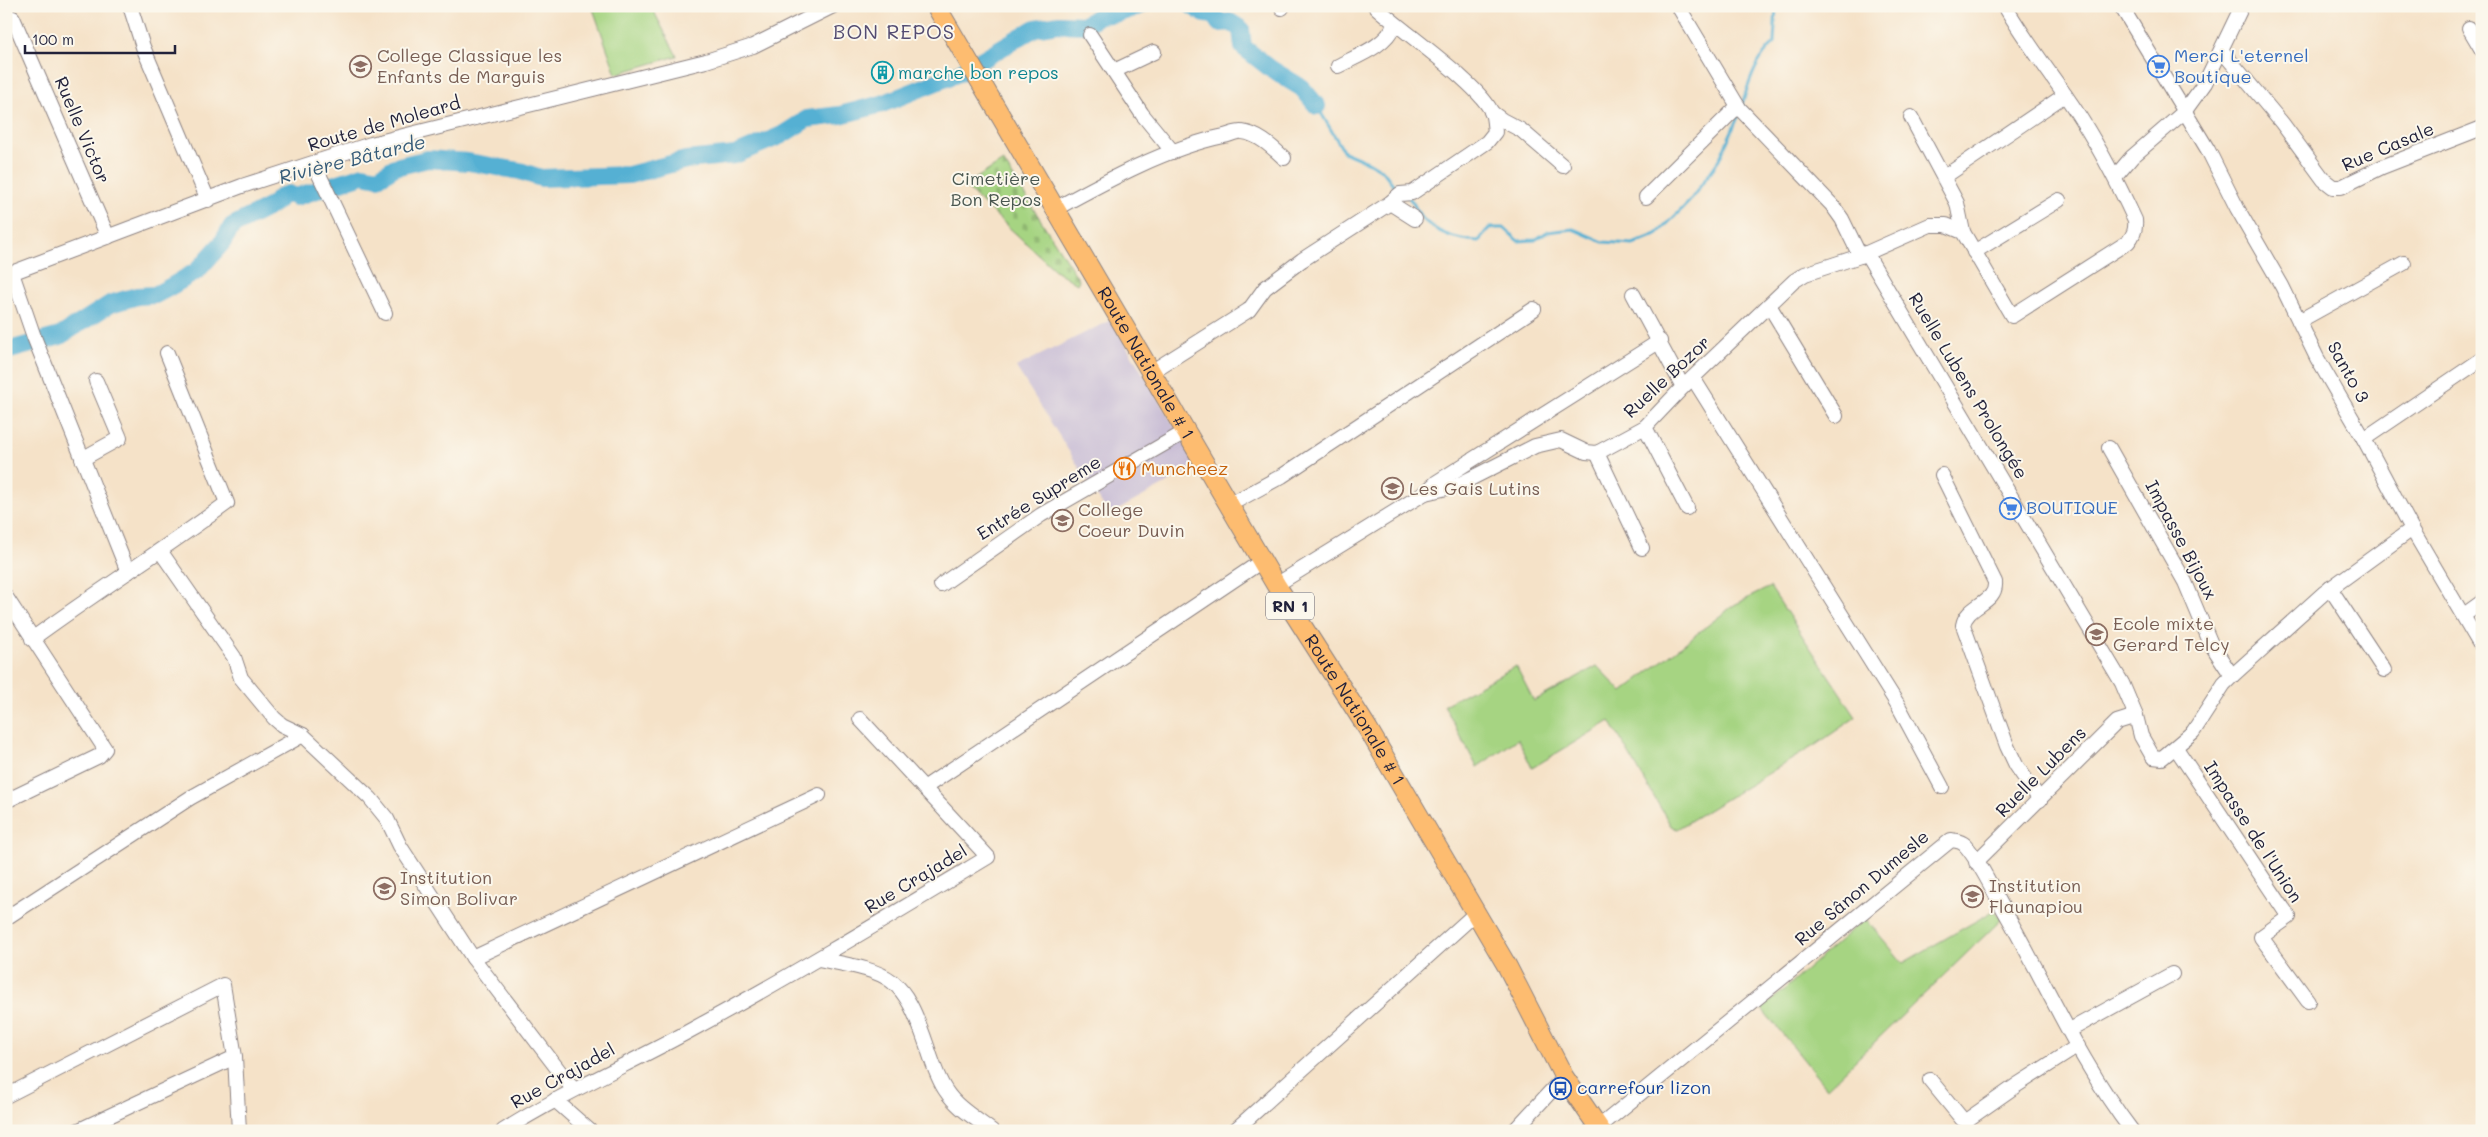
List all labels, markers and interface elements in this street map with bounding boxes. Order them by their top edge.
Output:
district label: BON REPOS [833,18,955,44]
scale bar [25,22,175,54]
text: 100 m [32,29,74,49]
place label: College Classique les Enfants de Marguis [377,43,562,88]
place label: Merci L'eternel Boutique [2174,43,2309,88]
school or university icon: College Classique les Enfants de Marguis [349,54,373,78]
supermarket icon: Merci L'eternel Boutique [2146,54,2170,78]
place label: marche bon repos [898,60,1059,84]
building icon: marche bon repos [870,61,894,85]
street label: Ruelle Victor [50,73,116,187]
street label: Route de Moleard [305,90,463,156]
street label: Rue Casale [2338,116,2437,176]
water label: Rivière Bâtarde [276,128,428,189]
park label: Cimetière Bon Repos [951,166,1041,211]
street label: Route Nationale # 1 [1092,282,1201,443]
street label: Ruelle Lubens Prolongée [1904,288,2034,483]
street label: Ruelle Bozor [1618,330,1715,423]
street label: Santo 3 [2322,337,2375,406]
street label: Entrée Supreme [972,449,1105,545]
place label: Muncheez [1141,456,1228,480]
restaurant icon: Muncheez [1113,457,1137,481]
place label: Les Gais Lutins [1409,476,1540,500]
street label: Impasse Bijoux [2140,476,2223,603]
school or university icon: Les Gais Lutins [1381,477,1405,501]
place label: BOUTIQUE [2026,495,2118,519]
supermarket icon: BOUTIQUE [1998,496,2022,520]
place label: College Coeur Duvin [1078,497,1185,542]
school or university icon: College Coeur Duvin [1050,508,1074,532]
road number: RN 1 [1266,592,1314,620]
place label: Ecole mixte Gerard Telcy [2113,611,2230,656]
school or university icon: Ecole mixte Gerard Telcy [2085,622,2109,646]
street label: Route Nationale # 1 [1300,629,1411,789]
street label: Ruelle Lubens [1990,721,2091,822]
street label: Impasse de l'Union [2199,756,2309,907]
street label: Rue Sânon Dumesle [1789,824,1933,950]
street label: Rue Crajadel [860,838,971,918]
place label: Institution Simon Bolivar [400,865,518,910]
place label: Institution Flaunapiou [1989,873,2083,918]
school or university icon: Institution Simon Bolivar [372,876,396,900]
school or university icon: Institution Flaunapiou [1961,884,1985,908]
street label: Rue Crajadel [506,1037,619,1114]
place label: carrefour lizon [1577,1075,1711,1099]
bus stop icon: carrefour lizon [1549,1076,1573,1100]

